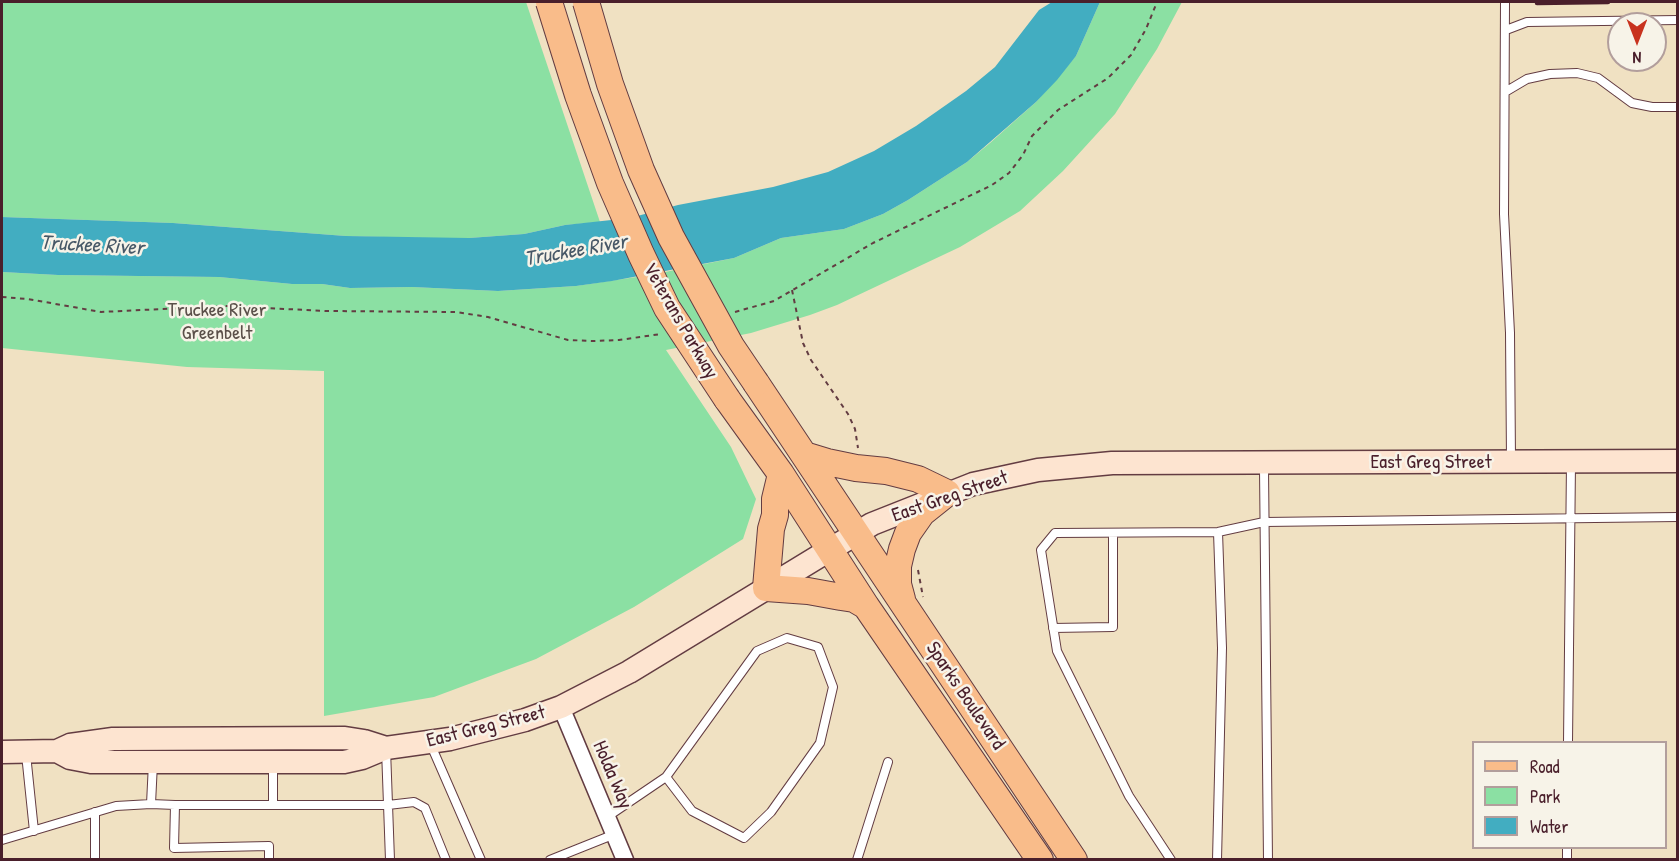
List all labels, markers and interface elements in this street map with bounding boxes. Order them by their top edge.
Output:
north arrow [1607,12,1667,72]
text: N [1633,47,1641,69]
water label: Truckee River [523,230,629,272]
water label: Truckee River [40,231,144,261]
street label: Veterans Parkway [637,259,723,383]
park label: Truckee River Greenbelt [168,299,266,346]
street label: East Greg Street [1370,451,1492,475]
street label: East Greg Street [889,466,1011,528]
street label: Sparks Boulevard [920,638,1010,754]
street label: East Greg Street [424,701,548,753]
street label: Holda Way [587,737,637,813]
legend [1472,741,1667,849]
text: Road [1530,754,1560,779]
text: Park [1530,784,1560,809]
text: Water [1530,814,1568,839]

